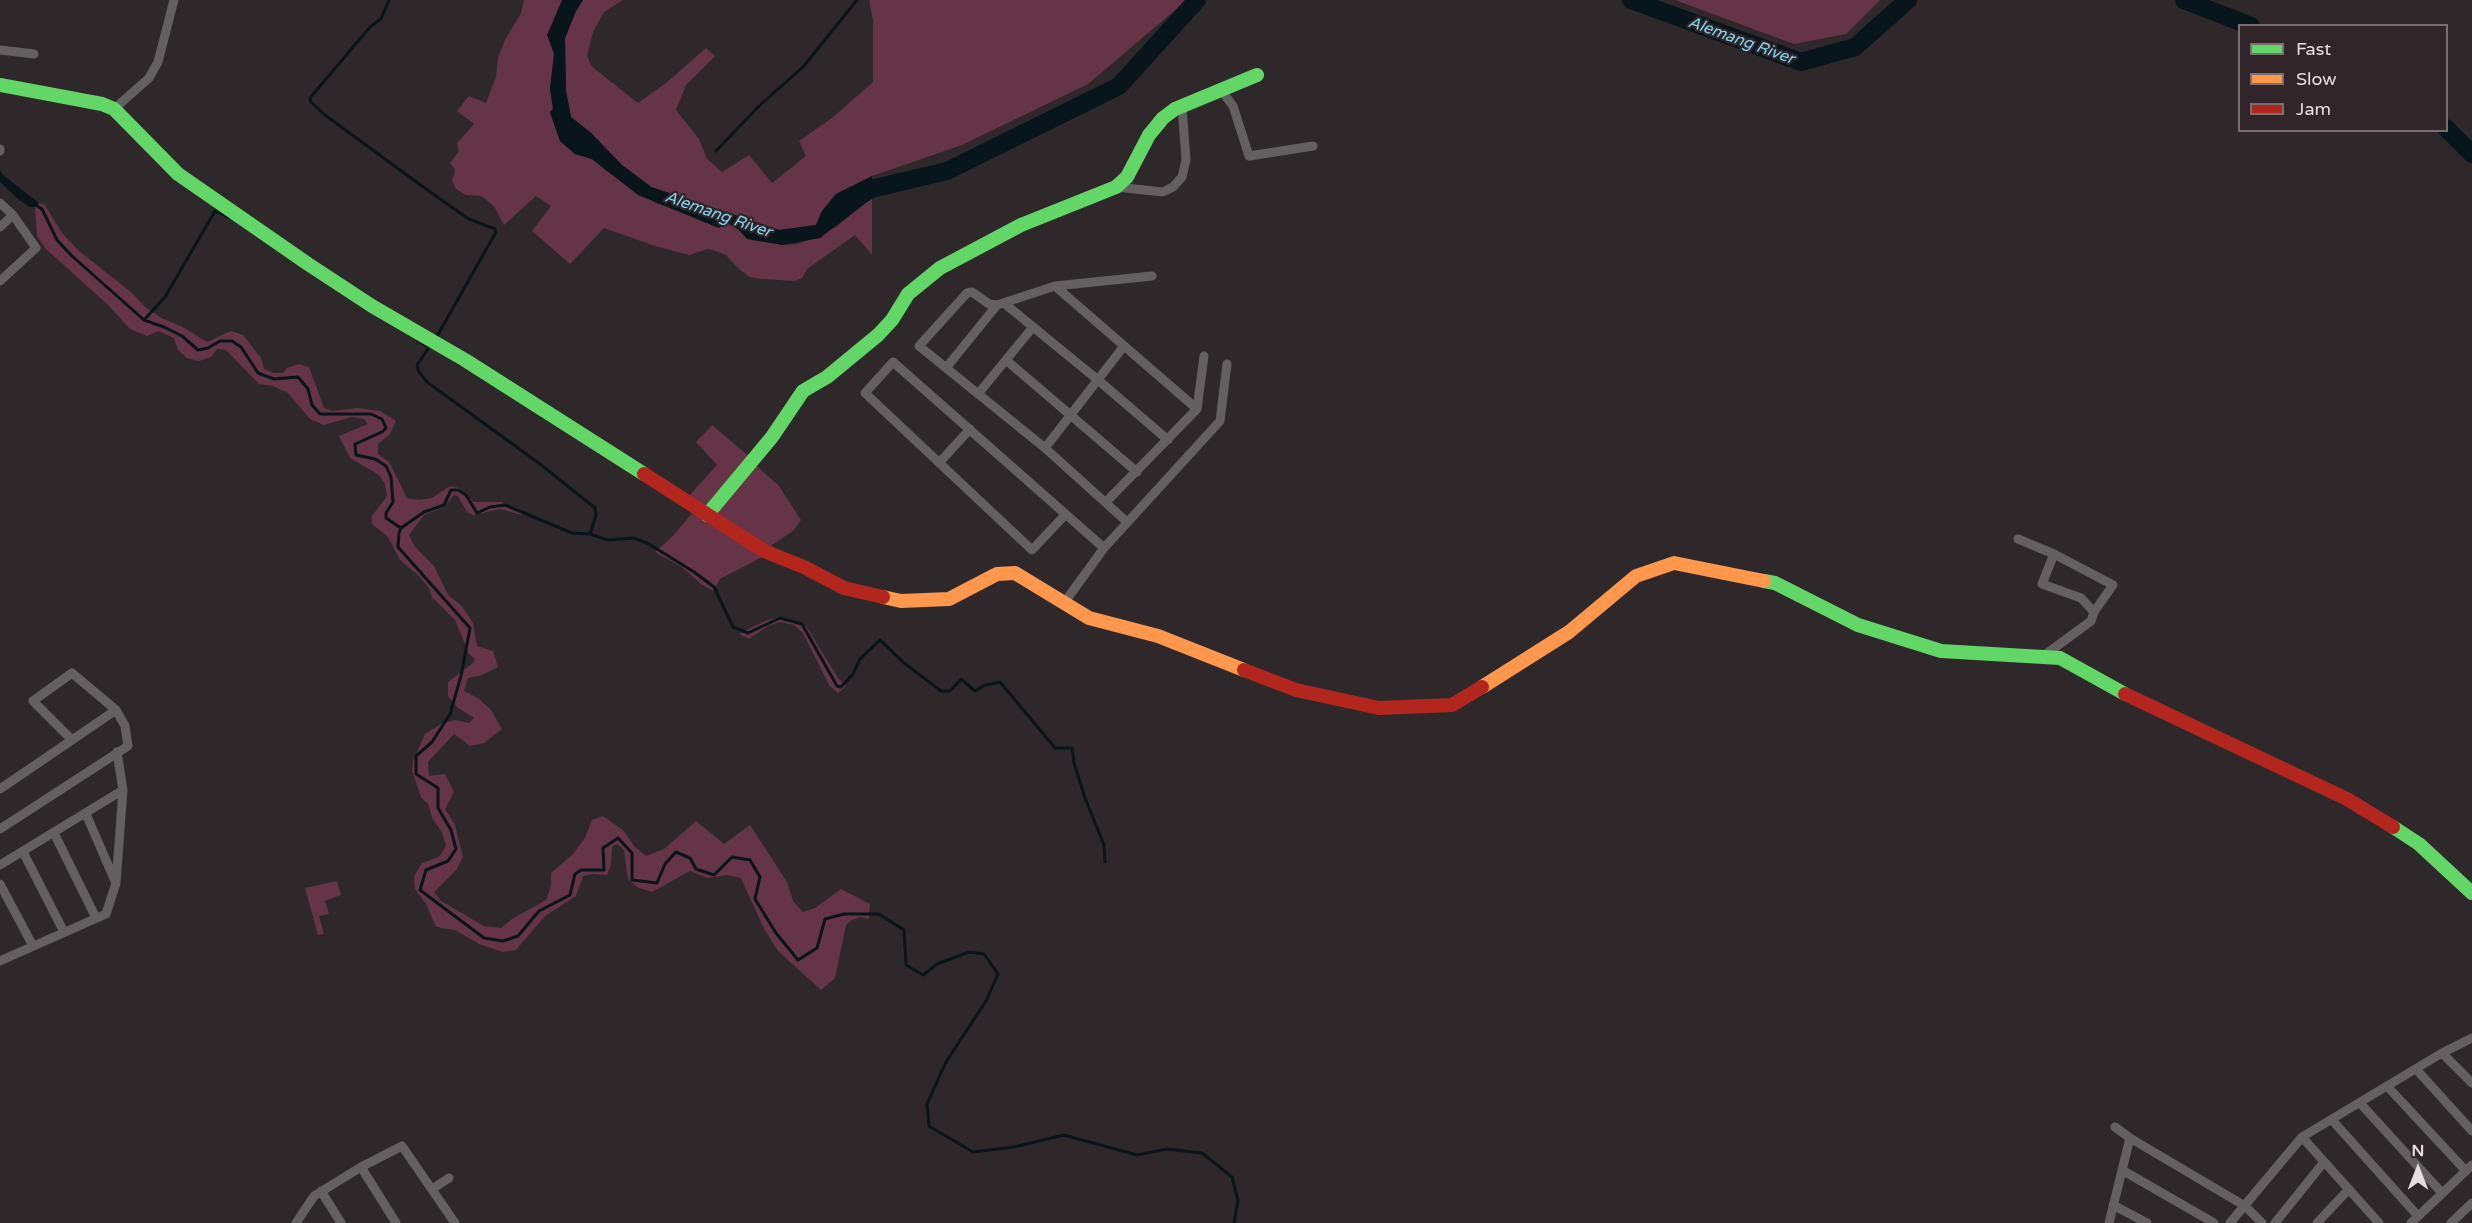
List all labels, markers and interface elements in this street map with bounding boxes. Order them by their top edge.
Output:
water label: Alemang River [1685,13,1797,69]
legend [2238,24,2448,132]
text: Fast [2296,38,2331,60]
text: Slow [2296,68,2337,90]
text: Jam [2296,98,2331,120]
water label: Alemang River [662,188,774,242]
north arrow [2388,1139,2448,1199]
text: N [2412,1141,2424,1161]

